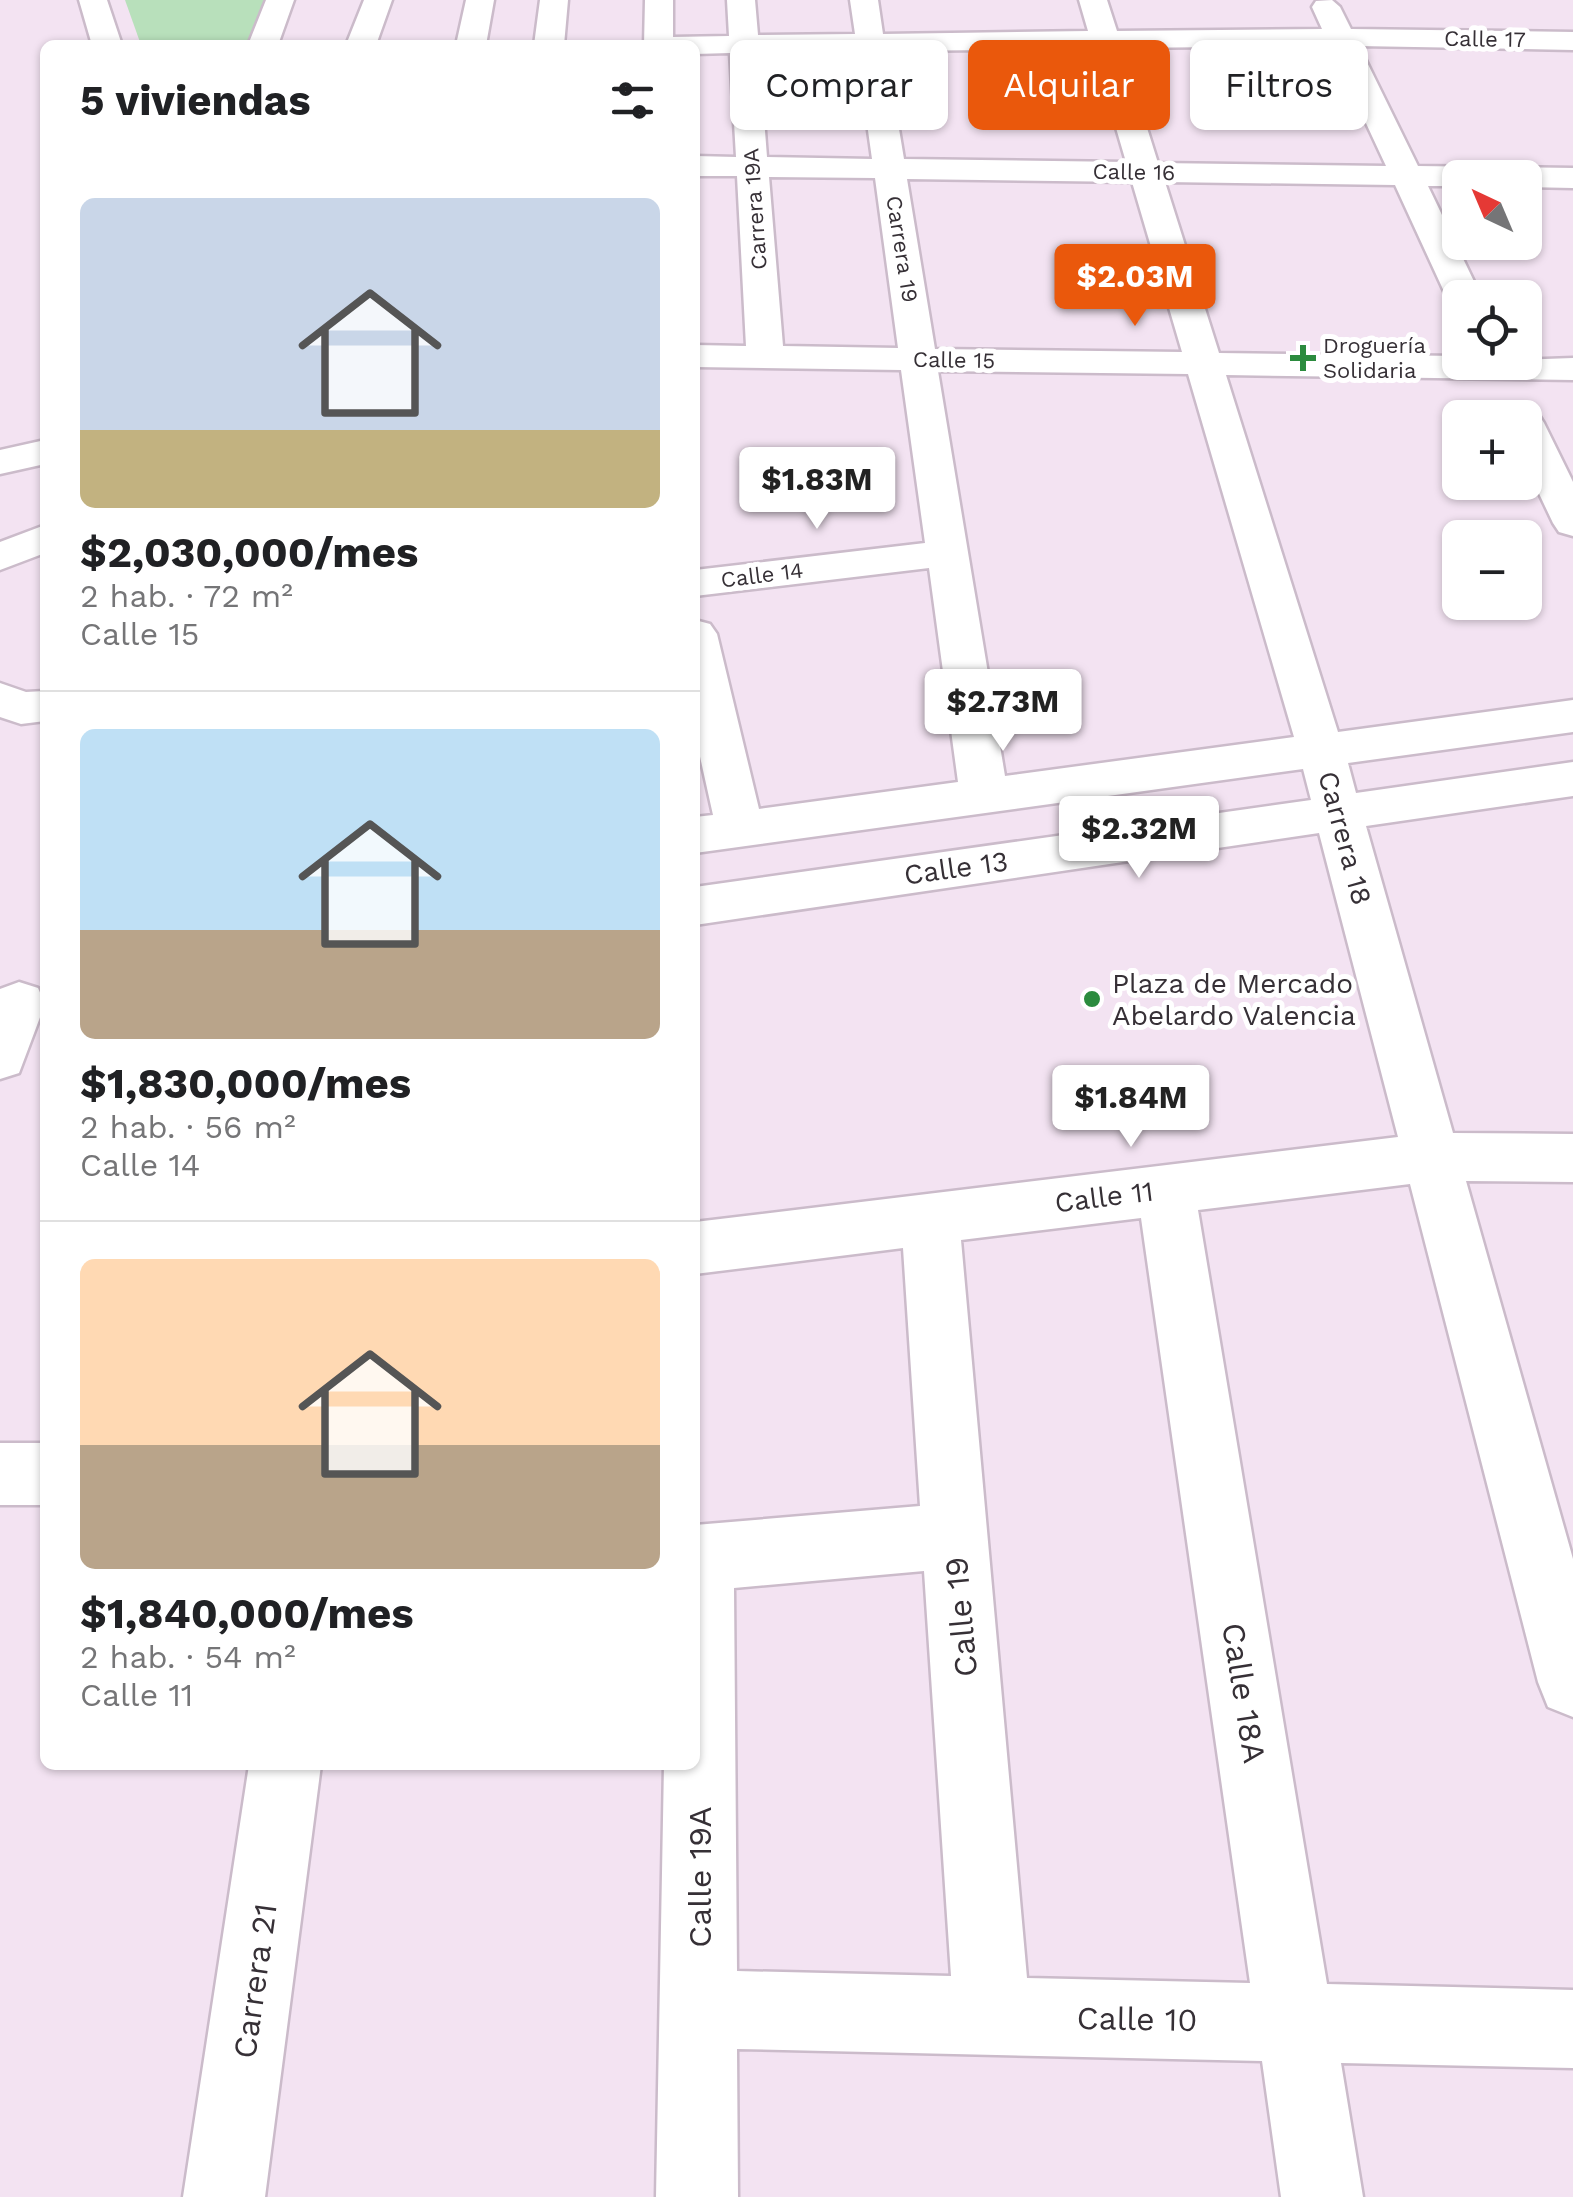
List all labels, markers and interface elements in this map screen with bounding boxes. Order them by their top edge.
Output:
street label: Calle 17 [1444,26,1526,52]
chip: Comprar [730,40,948,130]
chip: Alquilar [968,40,1170,130]
chip: Filtros [1190,40,1368,130]
icon: filters [605,73,660,128]
text: 5 viviendas [80,76,311,125]
street label: Carrera 19A [738,147,772,271]
street label: Calle 16 [1092,159,1176,185]
north arrow [1442,160,1542,260]
map controls [1442,160,1542,620]
street label: Carrera 19 [881,194,923,304]
pin: $2.03M [1054,244,1216,329]
text: $2.03M [1076,257,1194,295]
icon: home [280,263,460,443]
button: locate [1442,280,1542,380]
place label: Droguería Solidaria [1323,333,1426,383]
street label: Calle 15 [913,347,995,373]
marker: Droguería Solidaria [1292,347,1314,369]
button: + [1442,400,1542,500]
pin: $1.83M [736,447,898,532]
text: $1.83M [761,460,873,498]
button: − [1442,520,1542,620]
text: $2,030,000/mes [80,528,418,577]
street label: Calle 14 [719,558,805,592]
text: 2 hab. · 72 m² [80,577,293,615]
text: Calle 15 [80,615,200,653]
pin: $2.73M [922,669,1084,754]
text: $2.73M [947,682,1059,720]
street label: Carrera 18 [1311,768,1379,908]
icon: home [280,794,460,974]
pin: $2.32M [1058,796,1220,881]
text: $2.32M [1081,809,1197,847]
street label: Calle 13 [902,844,1010,892]
place label: Plaza de Mercado Abelardo Valencia [1112,967,1356,1032]
marker: Plaza de Mercado Abelardo Valencia [1081,988,1103,1010]
text: $1,830,000/mes [80,1059,411,1108]
pin: $1.84M [1050,1065,1212,1150]
text: $1.84M [1074,1078,1188,1116]
text: 2 hab. · 56 m² [80,1108,296,1146]
text: Calle 14 [80,1146,200,1184]
street label: Calle 11 [1053,1175,1155,1219]
icon: home [280,1324,460,1504]
street label: Calle 19 [937,1555,985,1679]
text: $1,840,000/mes [80,1589,414,1638]
street label: Calle 18A [1214,1620,1274,1766]
text: 2 hab. · 54 m² [80,1638,296,1676]
text: Calle 11 [80,1676,193,1714]
street label: Calle 19A [681,1806,719,1948]
street label: Carrera 21 [225,1901,285,2061]
street label: Calle 10 [1076,1999,1198,2039]

